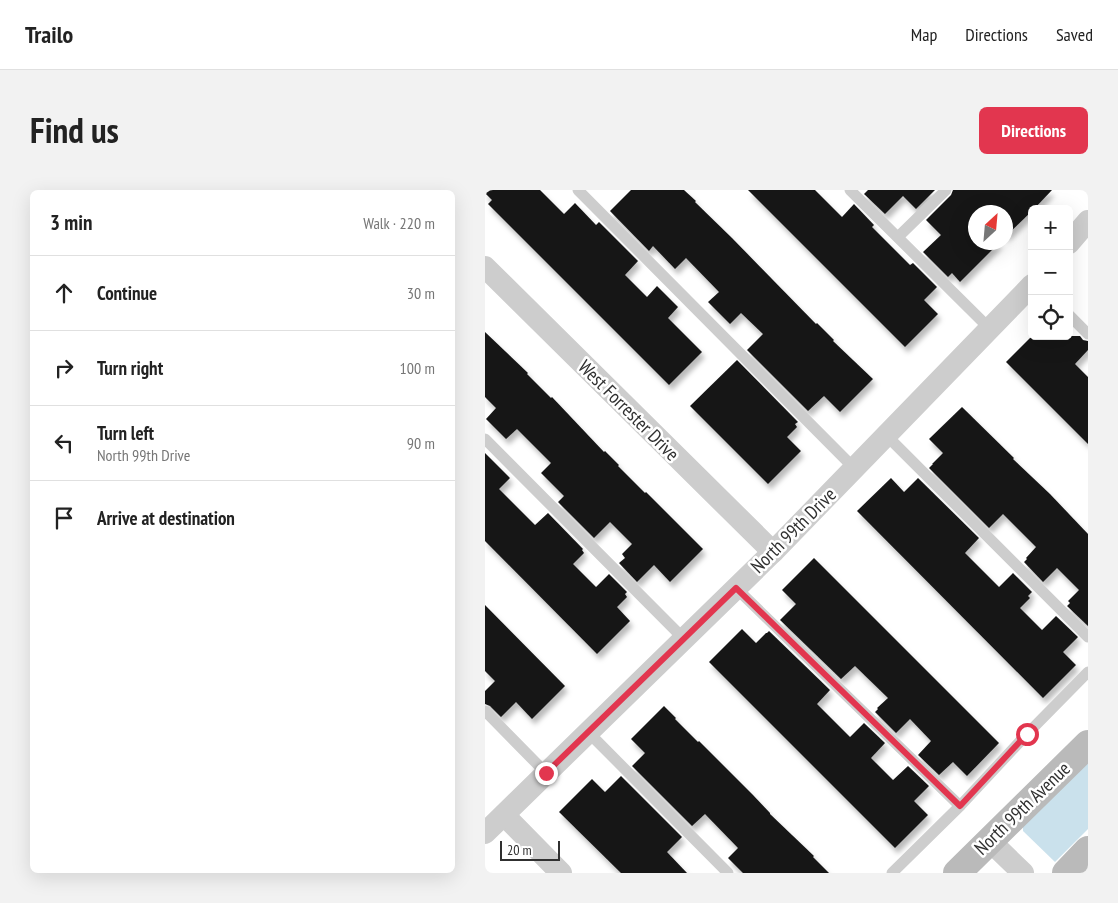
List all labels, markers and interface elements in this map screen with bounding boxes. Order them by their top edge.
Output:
text: Trailo [25,19,73,50]
text: Map [911,23,937,46]
text: Directions [965,23,1028,46]
text: Saved [1056,23,1093,46]
text: Find us [30,107,119,153]
button: Directions [979,107,1088,154]
north arrow [968,205,1013,250]
map controls [1028,205,1073,340]
button: + [1028,205,1073,250]
text: 3 min [50,209,92,236]
text: Walk · 220 m [363,213,435,233]
button: − [1028,250,1073,295]
icon: ahead [50,279,78,307]
text: Continue [97,281,157,305]
text: 30 m [407,283,435,303]
button: locate [1028,295,1073,340]
icon: right [50,354,78,382]
street label: West Forrester Drive [573,354,685,466]
text: Turn right [97,356,163,380]
text: 100 m [400,358,435,378]
text: Turn left [97,421,154,445]
icon: left [50,429,78,457]
text: 90 m [407,433,435,453]
text: North 99th Drive [97,445,190,465]
street label: North 99th Drive [745,482,841,578]
icon: arrive [50,504,78,532]
text: Arrive at destination [97,506,235,530]
route start [1016,723,1039,746]
street label: North 99th Avenue [969,756,1075,860]
route end [535,762,558,785]
scale bar [500,838,560,861]
text: 20 m [507,841,532,859]

